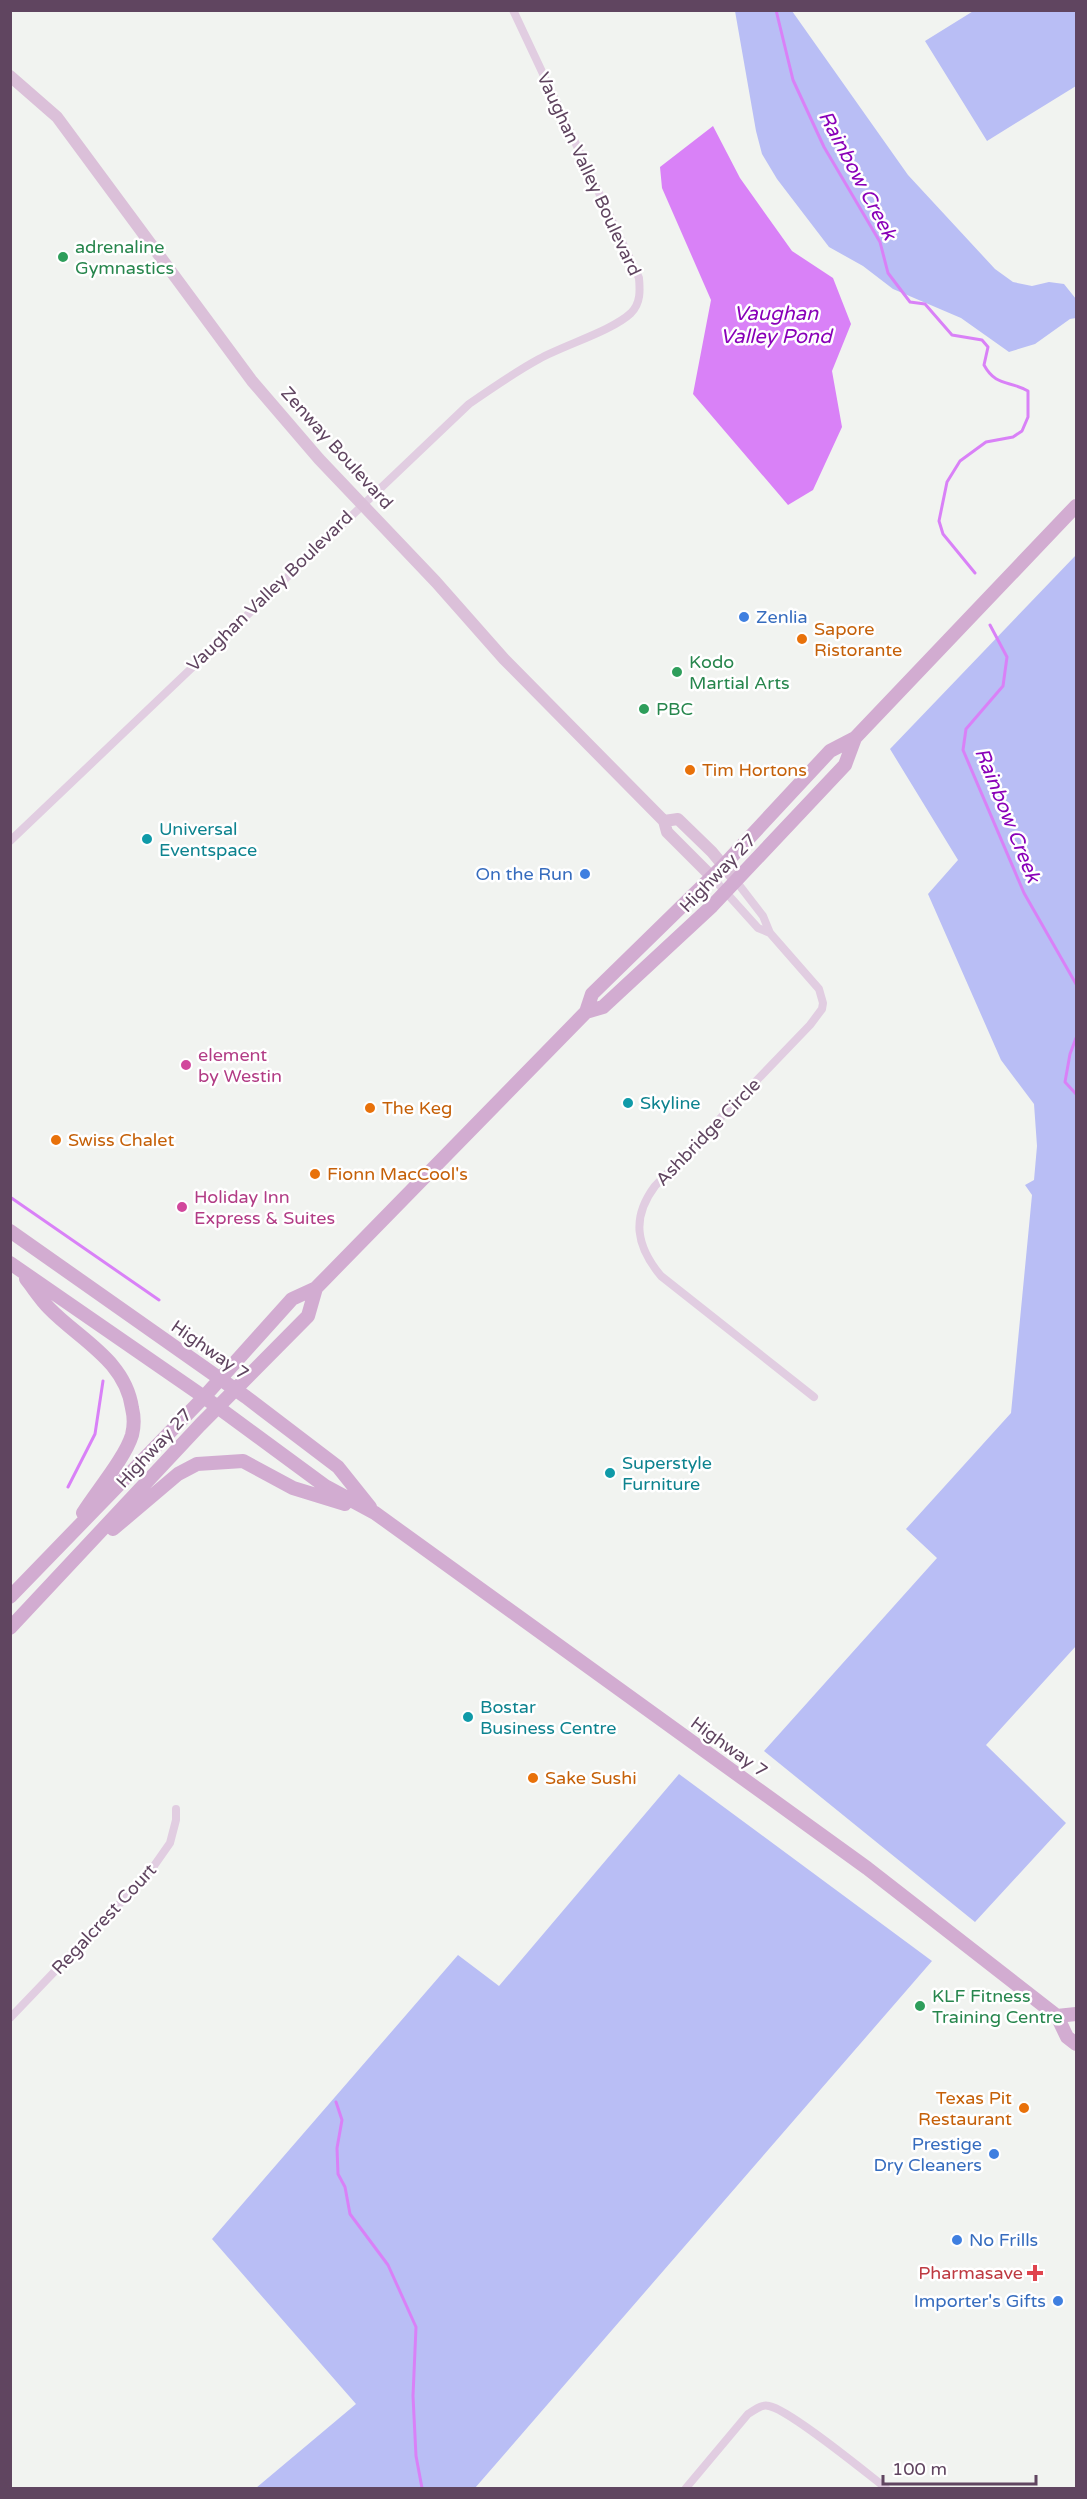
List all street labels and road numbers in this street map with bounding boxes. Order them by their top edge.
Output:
street label: Vaughan Valley Boulevard [532,69,646,279]
street label: Zenway Boulevard [276,382,398,514]
street label: Vaughan Valley Boulevard [183,506,357,676]
street label: Highway 27 [675,829,761,917]
street label: Ashbridge Circle [651,1074,765,1190]
street label: Highway 7 [167,1315,253,1385]
street label: Highway 27 [111,1404,197,1492]
street label: Highway 7 [686,1712,772,1782]
street label: Regalcrest Court [47,1859,161,1979]

